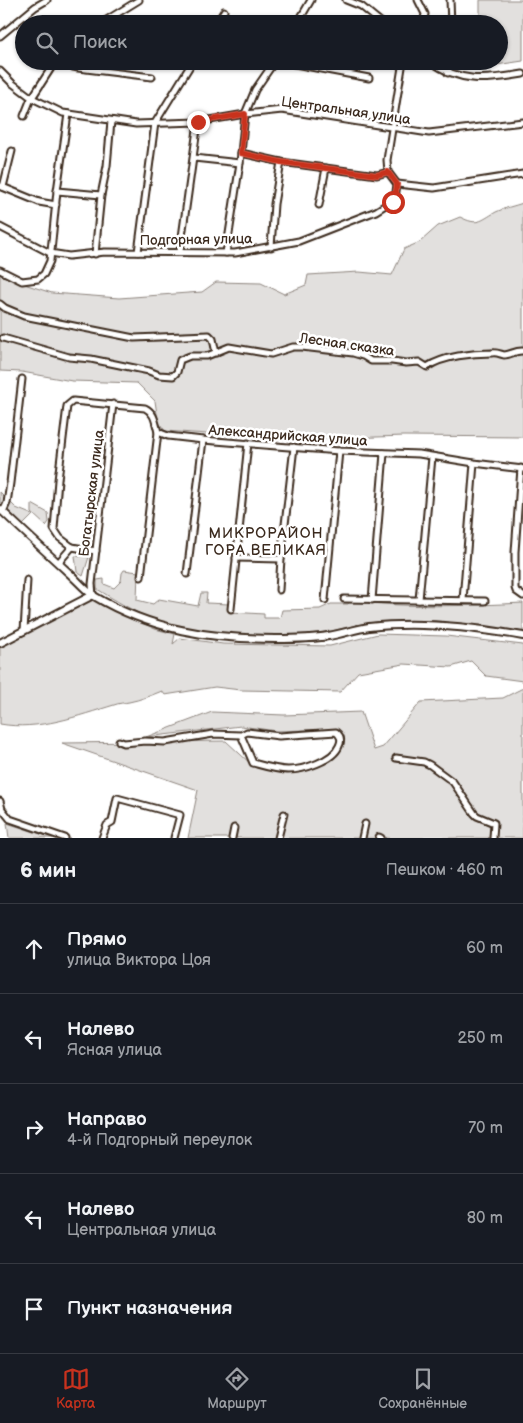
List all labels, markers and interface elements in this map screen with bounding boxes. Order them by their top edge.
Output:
search box [15,15,508,70]
icon: search [33,29,61,57]
text: Поиск [73,31,127,54]
street label: Центральная улица [280,93,412,128]
route end [187,111,210,134]
route start [382,191,405,214]
street label: Подгорная улица [140,230,253,249]
street label: Лесная сказка [297,329,396,360]
street label: Александрийская улица [207,421,369,450]
street label: Богатырская улица [75,428,108,557]
district label: МИКРОРАЙОН ГОРА ВЕЛИКАЯ [205,524,327,560]
text: 6 мин [20,858,76,883]
text: Пешком · 460 m [386,861,503,880]
text: Прямо [67,928,127,951]
icon: ahead [20,935,48,963]
text: 60 m [466,939,503,958]
text: улица Виктора Цоя [67,951,211,970]
text: Налево [67,1018,134,1041]
icon: left [20,1025,48,1053]
text: 250 m [457,1029,503,1048]
text: Ясная улица [67,1041,162,1060]
text: Направо [67,1108,147,1131]
icon: right [20,1115,48,1143]
text: 70 m [468,1119,503,1138]
text: 4-й Подгорный переулок [67,1131,252,1150]
text: Налево [67,1198,134,1221]
icon: left [20,1205,48,1233]
text: 80 m [467,1209,503,1228]
text: Центральная улица [67,1221,216,1240]
icon: arrive [20,1295,48,1323]
text: Пункт назначения [67,1297,232,1320]
tab: Карта [56,1365,95,1412]
tab: Маршрут [207,1365,267,1412]
tab: Сохранённые [379,1365,467,1412]

